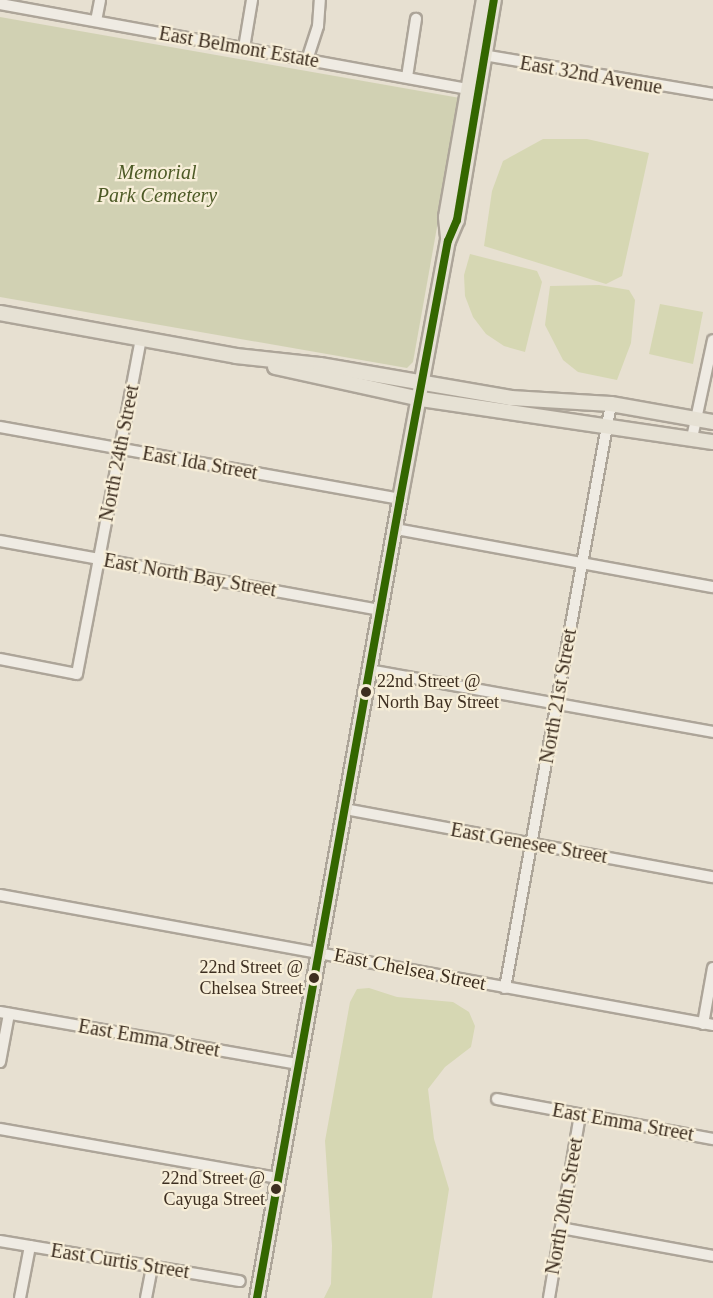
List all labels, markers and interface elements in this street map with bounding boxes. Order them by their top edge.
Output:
street label: East Belmont Estate [157,21,321,73]
street label: East 32nd Avenue [517,51,665,99]
park label: Memorial Park Cemetery [97,161,217,208]
street label: North 24th Street [94,383,144,523]
street label: East Ida Street [140,441,260,485]
street label: East North Bay Street [102,548,278,602]
street label: North 21st Street [534,627,582,765]
place label: 22nd Street @ North Bay Street [377,671,499,714]
marker: 22nd Street @ North Bay Street [360,686,372,698]
street label: East Genesee Street [449,817,609,869]
street label: East Chelsea Street [332,942,488,996]
place label: 22nd Street @ Chelsea Street [199,957,303,1000]
marker: 22nd Street @ Chelsea Street [308,972,320,984]
street label: East Emma Street [76,1014,222,1062]
street label: East Emma Street [550,1098,696,1146]
street label: North 20th Street [540,1136,588,1276]
place label: 22nd Street @ Cayuga Street [161,1168,265,1210]
marker: 22nd Street @ Cayuga Street [270,1183,282,1195]
street label: East Curtis Street [49,1238,191,1284]

